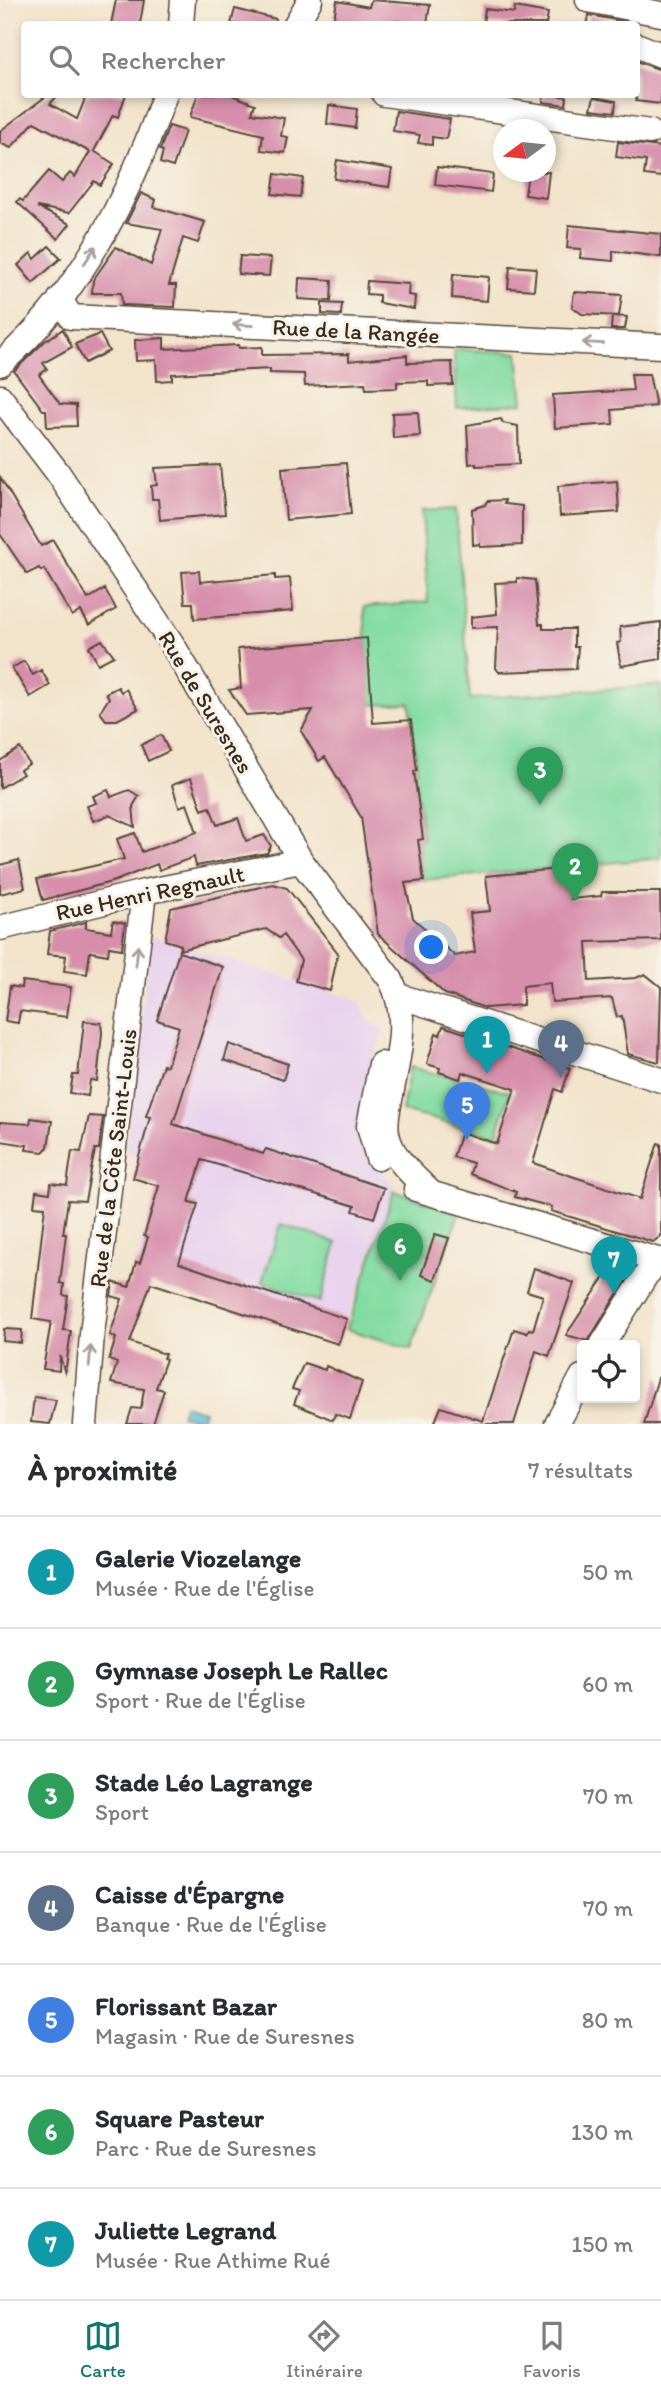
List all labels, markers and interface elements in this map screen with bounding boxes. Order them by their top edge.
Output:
search box [21,21,640,98]
icon: search [45,41,83,79]
text: Rechercher [101,44,225,76]
north arrow [493,119,556,182]
one-way arrow [83,246,98,265]
street label: Rue de la Rangée [272,313,440,349]
one-way arrow [232,319,255,332]
one-way arrow [582,336,605,349]
street label: Rue de Suresnes [152,626,260,778]
pin: 3 [517,747,563,805]
pin: 2 [552,843,598,901]
street label: Rue Henri Regnault [53,859,247,927]
your location [414,930,448,964]
one-way arrow [130,945,143,967]
pin: 1 [464,1016,510,1074]
pin: 4 [538,1020,584,1078]
street label: Rue de la Côte Saint-Louis [83,1027,143,1289]
pin: 5 [444,1082,490,1140]
pin: 6 [377,1223,423,1281]
pin: 7 [591,1236,637,1294]
map controls [577,1340,640,1403]
button: locate [577,1340,640,1403]
one-way arrow [84,1345,97,1368]
text: À proximité [28,1451,177,1488]
text: 7 résultats [528,1456,633,1484]
text: Galerie Viozelange [95,1542,301,1574]
text: 1 [46,1558,56,1586]
text: 50 m [582,1558,633,1586]
text: Musée · Rue de l'Église [95,1574,314,1602]
text: Gymnase Joseph Le Rallec [95,1654,388,1686]
text: 2 [45,1670,57,1698]
text: 60 m [582,1670,633,1698]
text: Sport · Rue de l'Église [95,1686,306,1714]
text: Stade Léo Lagrange [95,1766,313,1798]
text: 3 [45,1782,57,1810]
text: 70 m [583,1782,633,1810]
text: Sport [95,1798,149,1826]
text: Caisse d'Épargne [95,1878,284,1910]
text: 4 [44,1894,58,1922]
text: 70 m [583,1894,633,1922]
text: Banque · Rue de l'Église [95,1910,327,1938]
text: Florissant Bazar [95,1990,277,2022]
text: 5 [45,2006,57,2034]
text: 80 m [582,2006,633,2034]
text: Magasin · Rue de Suresnes [95,2022,355,2050]
text: Square Pasteur [95,2102,264,2134]
text: 6 [45,2118,57,2146]
text: 130 m [571,2118,633,2146]
text: Parc · Rue de Suresnes [95,2134,316,2162]
text: Juliette Legrand [95,2214,276,2246]
text: 7 [45,2230,57,2258]
text: 150 m [572,2230,633,2258]
text: Musée · Rue Athime Rué [95,2246,330,2274]
tab: Carte [80,2317,126,2382]
tab: Itinéraire [286,2317,363,2382]
tab: Favoris [523,2317,581,2382]

